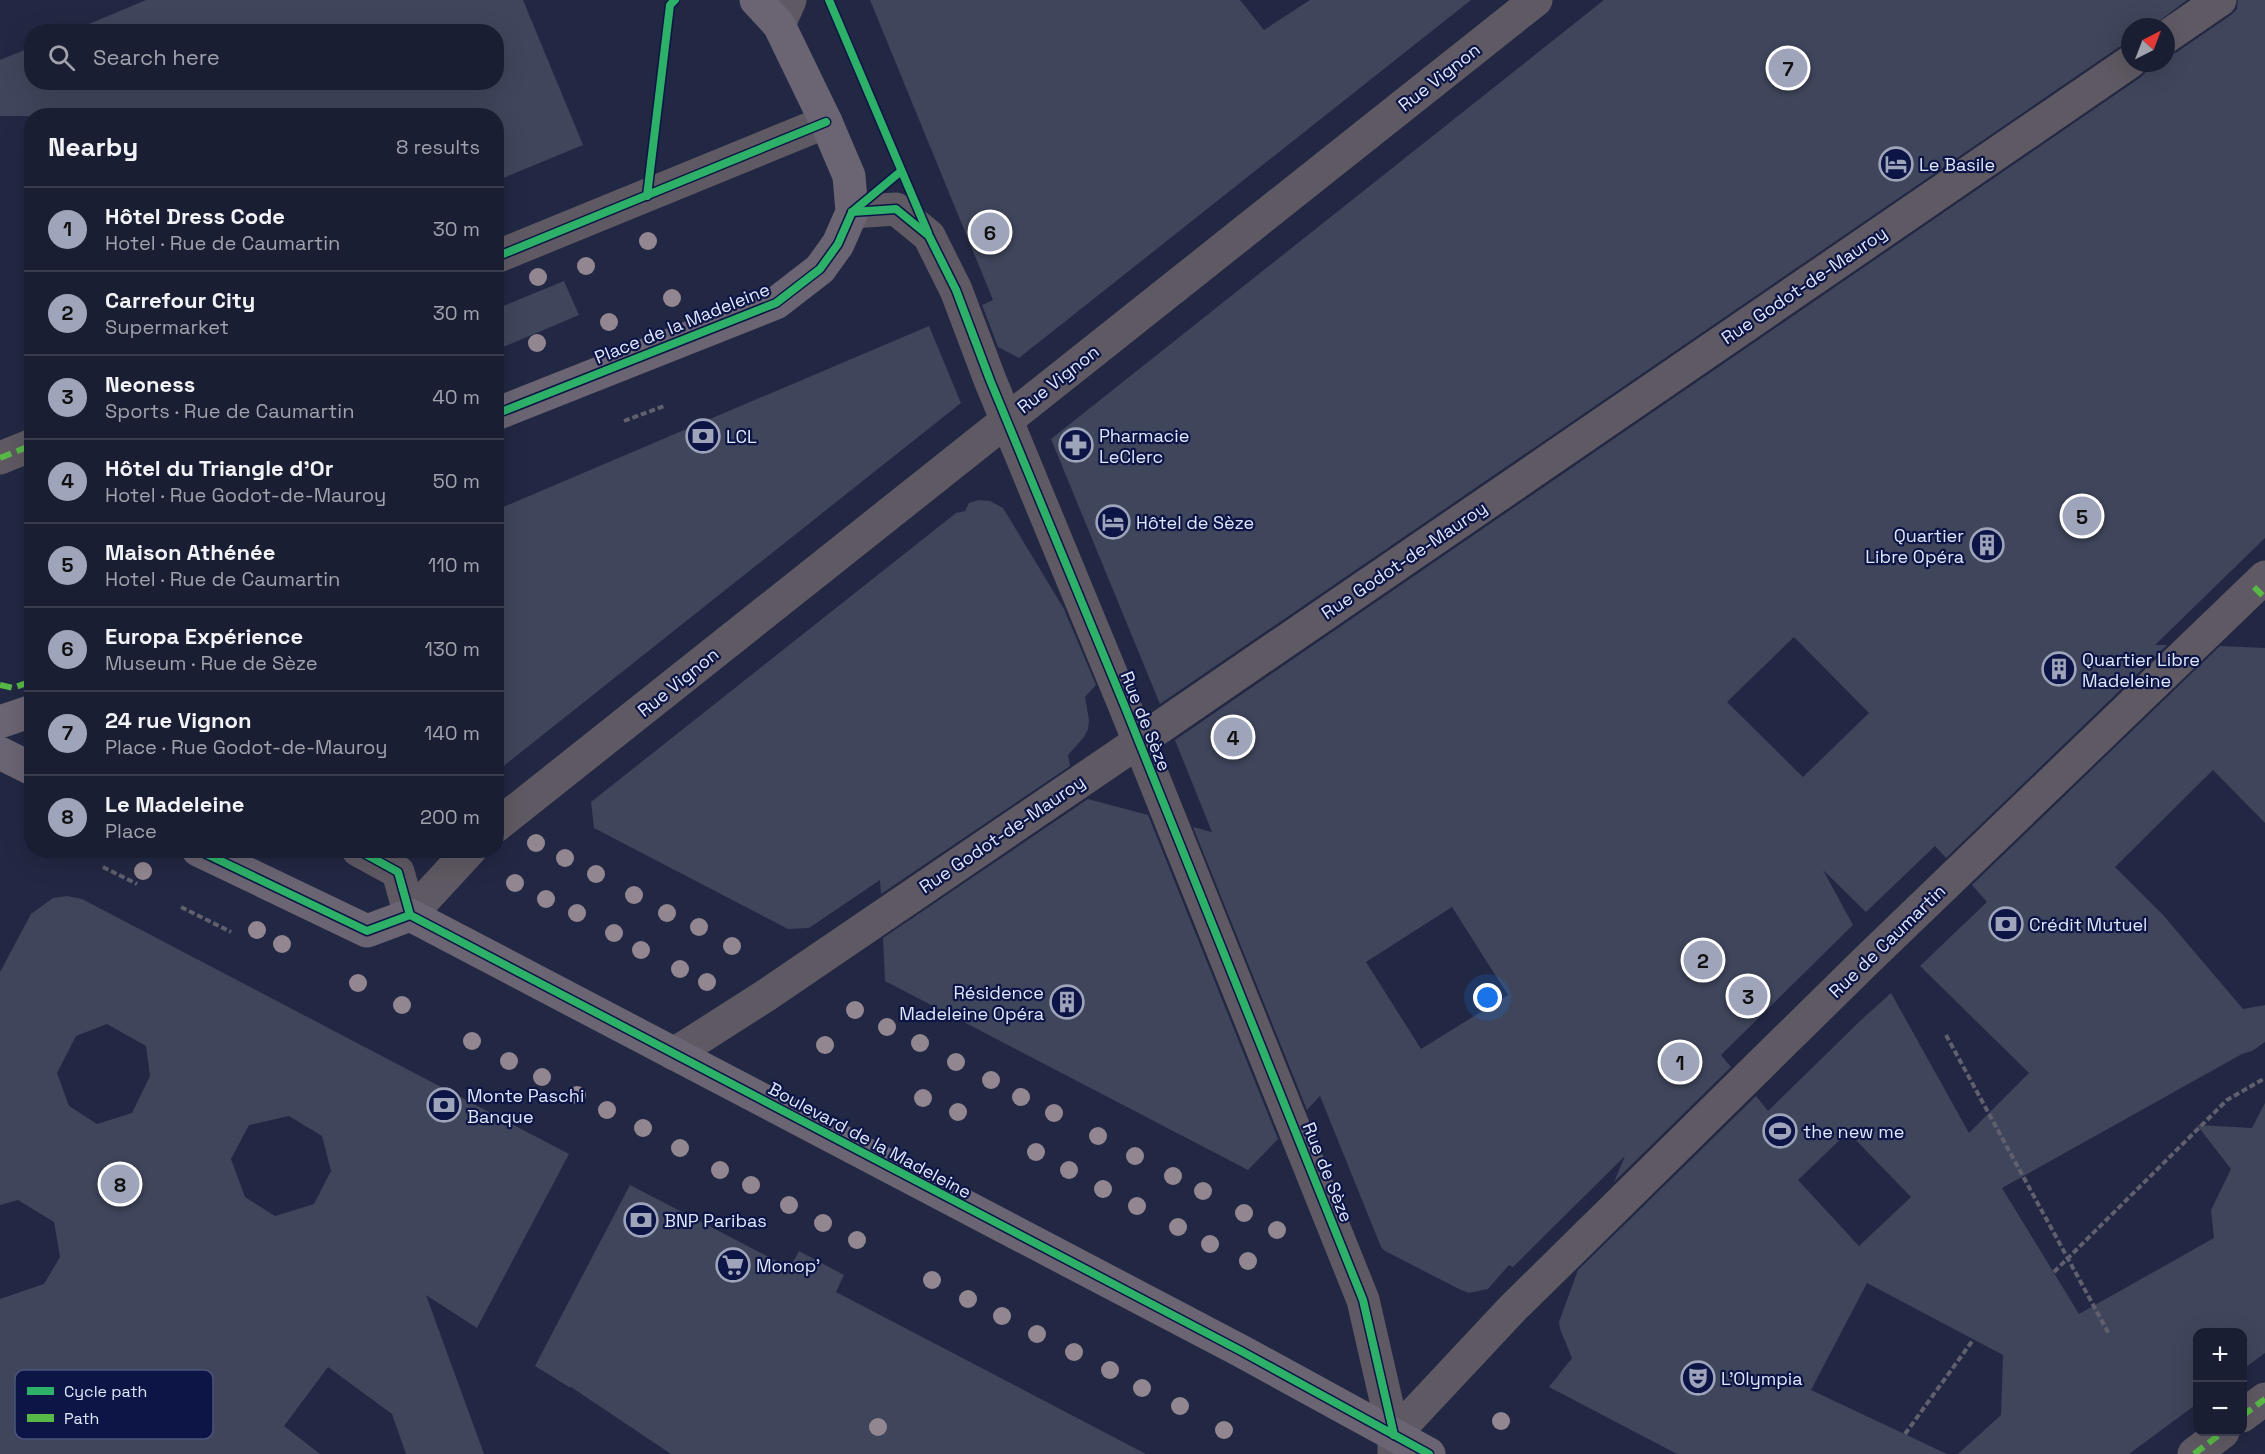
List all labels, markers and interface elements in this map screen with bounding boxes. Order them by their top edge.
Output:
north arrow [2121,18,2175,72]
search box [24,24,504,90]
street label: Rue Vignon [1393,38,1485,116]
icon: search [45,41,78,74]
text: Search here [93,43,220,71]
pin: 7 [1768,46,1808,90]
text: Nearby [48,130,138,164]
text: 8 results [396,134,480,160]
hotel icon: Le Basile [1878,146,1914,182]
place label: Le Basile [1919,153,1995,176]
text: Hôtel Dress Code [105,202,285,230]
pin: 6 [970,210,1010,254]
text: 1 [63,216,72,242]
text: 30 m [433,216,480,242]
street label: Rue Godot-de-Mauroy [1717,221,1891,349]
text: Hotel · Rue de Caumartin [105,230,340,256]
street label: Place de la Madeleine [591,277,773,369]
text: Carrefour City [105,286,255,314]
text: 2 [62,300,73,326]
text: 30 m [433,300,480,326]
text: Supermarket [105,314,229,340]
street label: Rue Vignon [1012,340,1104,418]
text: Neoness [105,370,195,398]
text: 3 [61,384,74,410]
text: 40 m [432,384,480,410]
text: Sports · Rue de Caumartin [105,398,354,424]
bank icon: LCL [685,418,721,454]
place label: Pharmacie LeClerc [1099,424,1189,468]
place label: LCL [726,425,757,448]
pharmacy icon: Pharmacie LeClerc [1058,427,1094,463]
text: Hôtel du Triangle d'Or [105,454,333,482]
text: 4 [61,468,74,494]
text: 50 m [433,468,480,494]
text: Hotel · Rue Godot-de-Mauroy [105,482,386,508]
pin: 5 [2062,494,2102,538]
street label: Rue Godot-de-Mauroy [1317,496,1491,624]
hotel icon: Hôtel de Sèze [1095,504,1131,540]
place label: Hôtel de Sèze [1136,511,1254,534]
place label: Quartier Libre Opéra [1865,524,1964,568]
building icon: Quartier Libre Opéra [1969,527,2005,563]
text: Maison Athénée [105,538,275,566]
text: 5 [62,552,74,578]
text: 110 m [428,552,480,578]
text: Hotel · Rue de Caumartin [105,566,340,592]
text: Europa Expérience [105,622,303,650]
text: 6 [61,636,74,662]
text: 130 m [424,636,480,662]
street label: Rue Vignon [633,642,723,722]
place label: Quartier Libre Madeleine [2082,648,2200,692]
text: Museum · Rue de Sèze [105,650,318,676]
building icon: Quartier Libre Madeleine [2041,651,2077,687]
street label: Rue de Sèze [1116,668,1176,774]
text: 24 rue Vignon [105,706,252,734]
pin: 4 [1214,714,1252,760]
text: 7 [62,720,73,746]
text: 140 m [424,720,480,746]
text: Place · Rue Godot-de-Mauroy [105,734,388,760]
street label: Rue Godot-de-Mauroy [915,770,1089,898]
text: Le Madeleine [105,790,244,818]
text: 8 [62,804,74,830]
text: 200 m [420,804,480,830]
text: Place [105,818,157,844]
street label: Rue de Caumartin [1824,879,1950,1003]
bank icon: Crédit Mutuel [1988,906,2024,942]
place label: Crédit Mutuel [2029,913,2148,936]
pin: 2 [1684,938,1722,982]
pin: 3 [1728,974,1768,1018]
place label: Résidence Madeleine Opéra [899,981,1044,1025]
your location [1473,983,1502,1012]
building icon: Résidence Madeleine Opéra [1049,984,1085,1020]
pin: 1 [1660,1040,1700,1084]
street label: Boulevard de la Madeleine [765,1077,975,1203]
place label: Monte Paschi Banque [467,1084,584,1128]
bank icon: Monte Paschi Banque [426,1087,462,1123]
sports icon: the new me [1762,1113,1798,1149]
street label: Rue de Sèze [1298,1119,1358,1225]
place label: the new me [1803,1120,1904,1143]
pin: 8 [100,1162,140,1206]
bank icon: BNP Paribas [623,1202,659,1238]
place label: BNP Paribas [664,1209,767,1232]
supermarket icon: Monop' [715,1247,751,1283]
place label: Monop' [756,1254,820,1277]
map controls [2193,1328,2247,1436]
button: + [2193,1328,2247,1382]
theatre icon: L'Olympia [1680,1360,1716,1396]
place label: L'Olympia [1721,1367,1803,1390]
legend [15,1370,213,1439]
text: Cycle path [64,1381,147,1402]
button: − [2193,1382,2247,1436]
text: Path [64,1408,99,1429]

